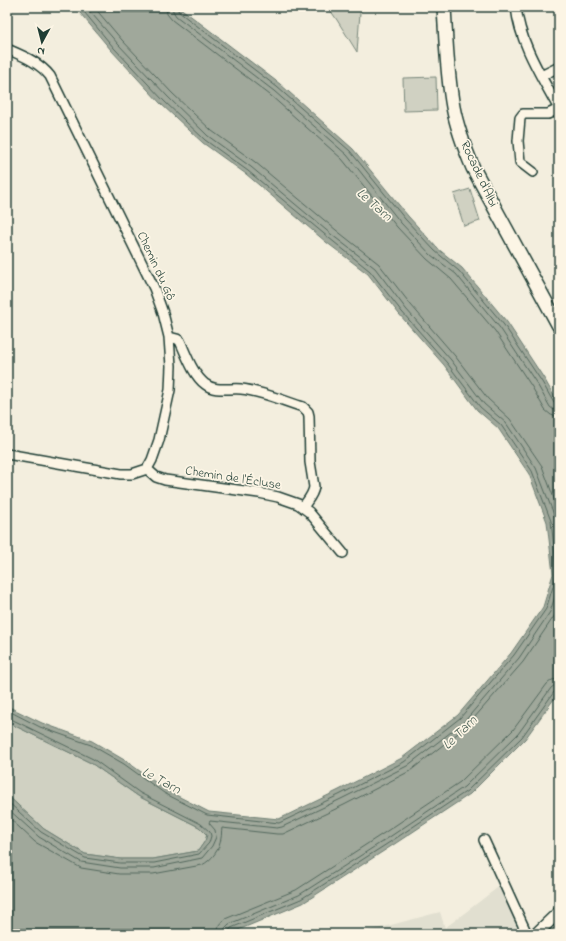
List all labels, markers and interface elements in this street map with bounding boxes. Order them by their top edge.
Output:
north arrow [22,22,62,62]
text: N [36,43,46,59]
street label: Rocade d'Albi [455,138,503,210]
water label: Le Tarn [351,183,397,227]
street label: Chemin du Gô [132,228,180,304]
street label: Chemin de l'Écluse [184,461,282,495]
water label: Le Tarn [438,710,483,755]
water label: Le Tarn [138,762,185,801]

